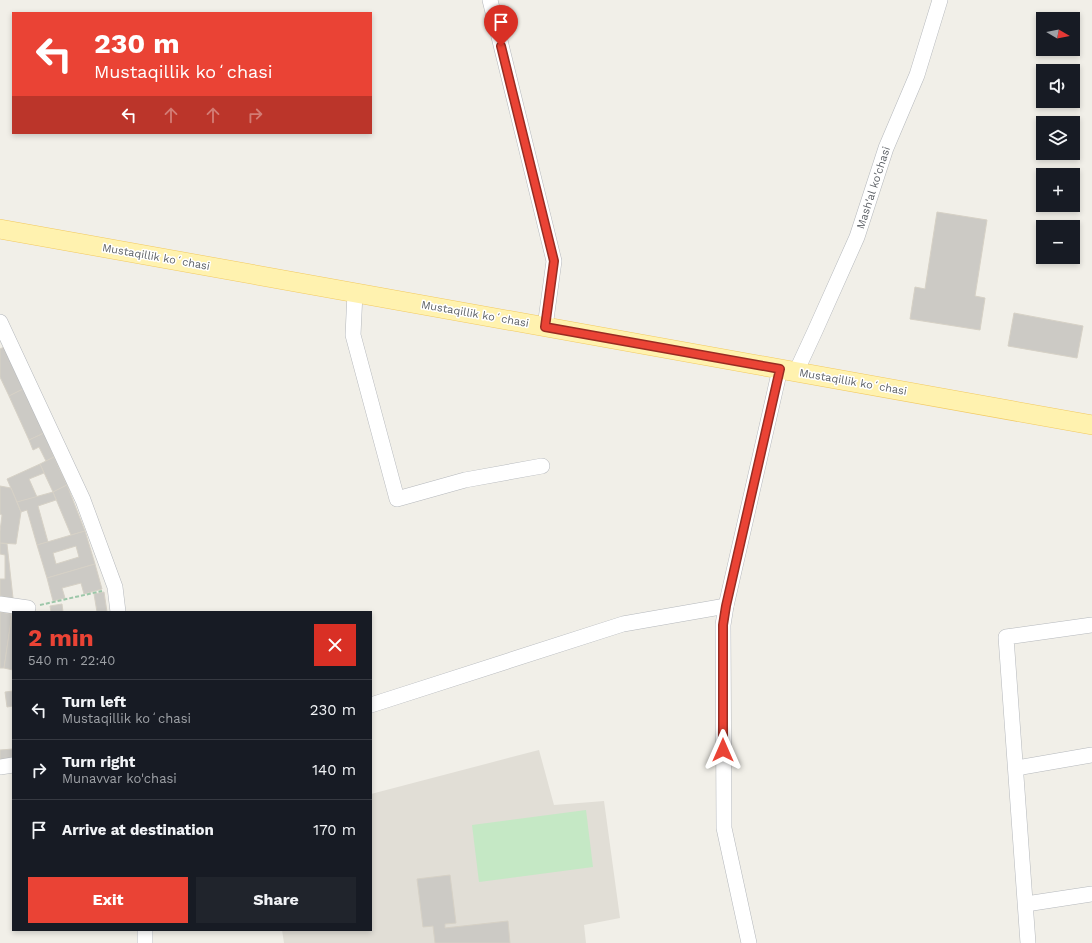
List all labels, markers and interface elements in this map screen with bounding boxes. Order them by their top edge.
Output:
pin [484,5,518,46]
icon: arrive [490,11,512,33]
north arrow [1036,12,1080,56]
map controls [1036,12,1080,264]
text: 230 m [94,27,180,60]
icon: left [28,28,80,80]
text: Mustaqillik koʻchasi [94,61,273,82]
button: sound [1036,64,1080,108]
icon: left [118,104,140,126]
icon: ahead [160,104,182,126]
icon: ahead [202,104,224,126]
icon: right [244,104,266,126]
button: layers [1036,116,1080,160]
street label: Mash'al ko'chasi [854,145,893,231]
button: + [1036,168,1080,212]
button: − [1036,220,1080,264]
street label: Mustaqillik koʻchasi [101,241,211,273]
street label: Mustaqillik koʻchasi [420,298,530,330]
street label: Mustaqillik koʻchasi [798,366,908,398]
text: 2 min [28,624,94,652]
button: close [314,624,356,666]
text: 540 m · 22:40 [28,653,115,668]
text: Turn left [62,693,126,711]
icon: left [28,699,50,721]
text: 230 m [310,701,356,719]
text: Mustaqillik koʻchasi [62,711,191,726]
position arrow [702,729,744,771]
text: Turn right [62,753,135,771]
icon: right [28,759,50,781]
text: 140 m [312,761,356,779]
text: Munavvar ko'chasi [62,771,177,786]
icon: arrive [28,819,50,841]
text: Arrive at destination [62,821,214,839]
text: 170 m [313,821,356,839]
button: Exit [28,877,188,923]
button: Share [196,877,356,923]

